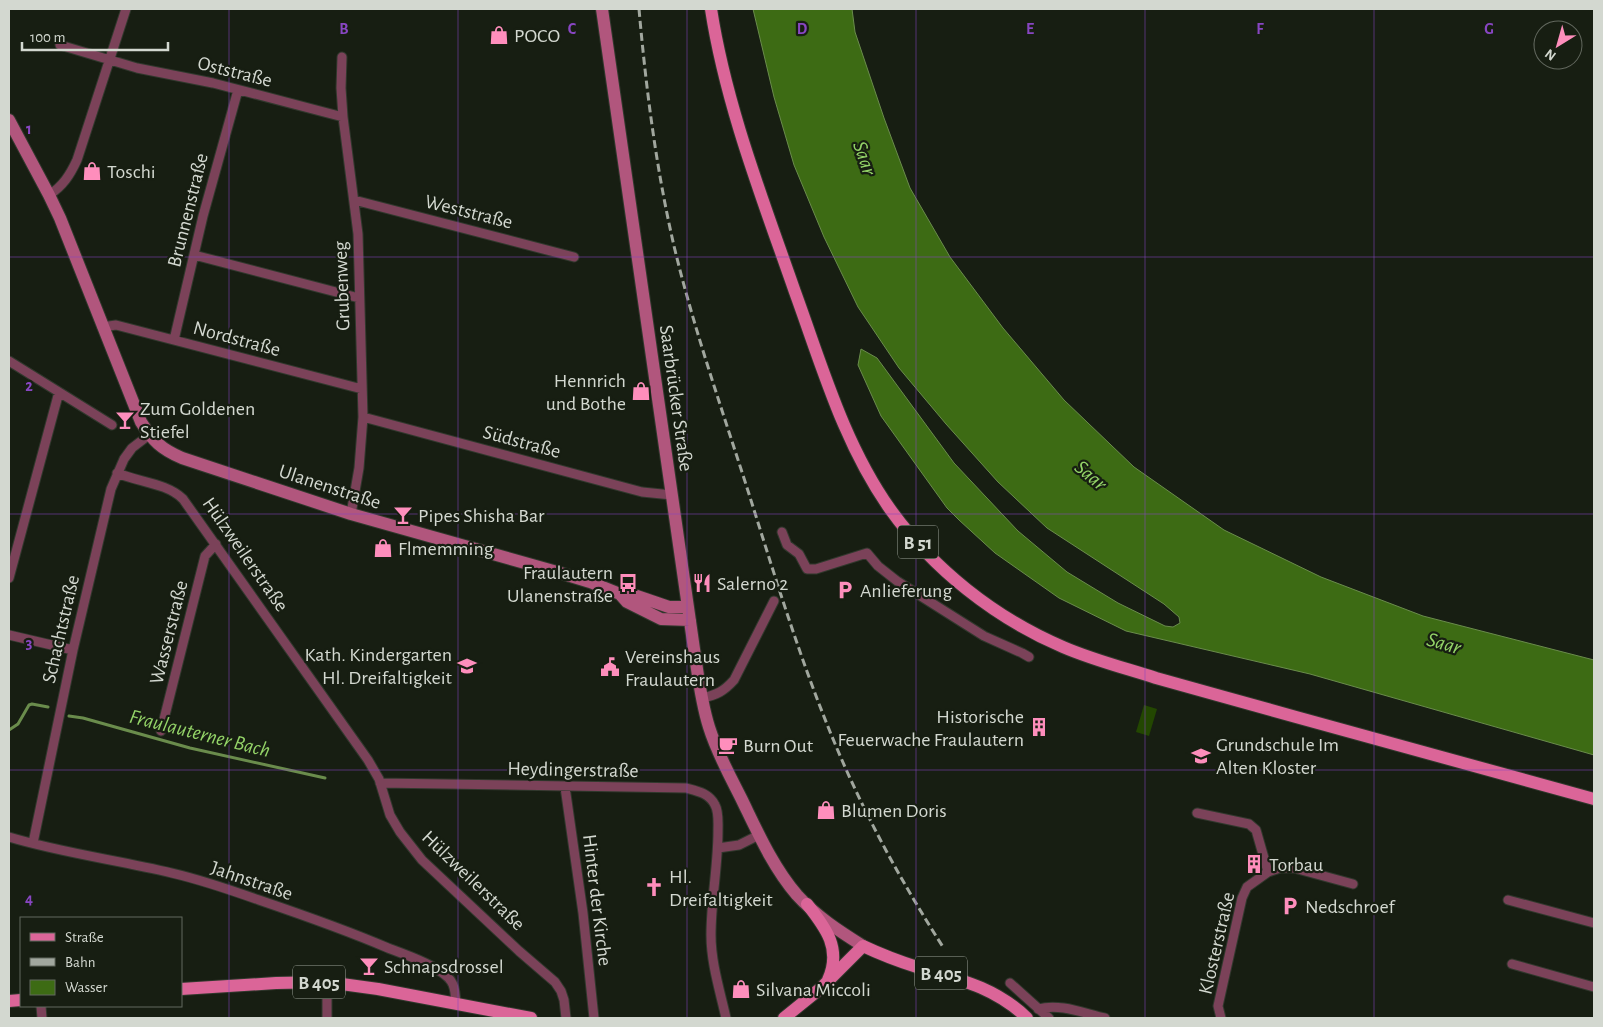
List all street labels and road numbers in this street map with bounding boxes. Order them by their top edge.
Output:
street label: Oststraße [195,53,274,91]
street label: Brunnenstraße [164,151,212,269]
street label: Weststraße [423,191,515,233]
street label: Grubenweg [330,241,354,331]
street label: Nordstraße [191,318,282,360]
street label: Saarbrücker Straße [656,324,696,473]
street label: Südstraße [481,422,563,462]
street label: Ulanenstraße [276,461,383,513]
street label: Hülzweilerstraße [198,494,292,615]
road number: B 51 [898,526,938,558]
street label: Schachtstraße [39,573,83,685]
street label: Wasserstraße [146,578,192,686]
street label: Heydingerstraße [507,759,639,781]
street label: Hülzweilerstraße [418,827,529,935]
street label: Hinter der Kirche [579,833,615,967]
street label: Jahnstraße [208,858,295,904]
street label: Klosterstraße [1195,890,1238,996]
road number: B 405 [915,956,967,990]
road number: B 405 [293,966,345,999]

